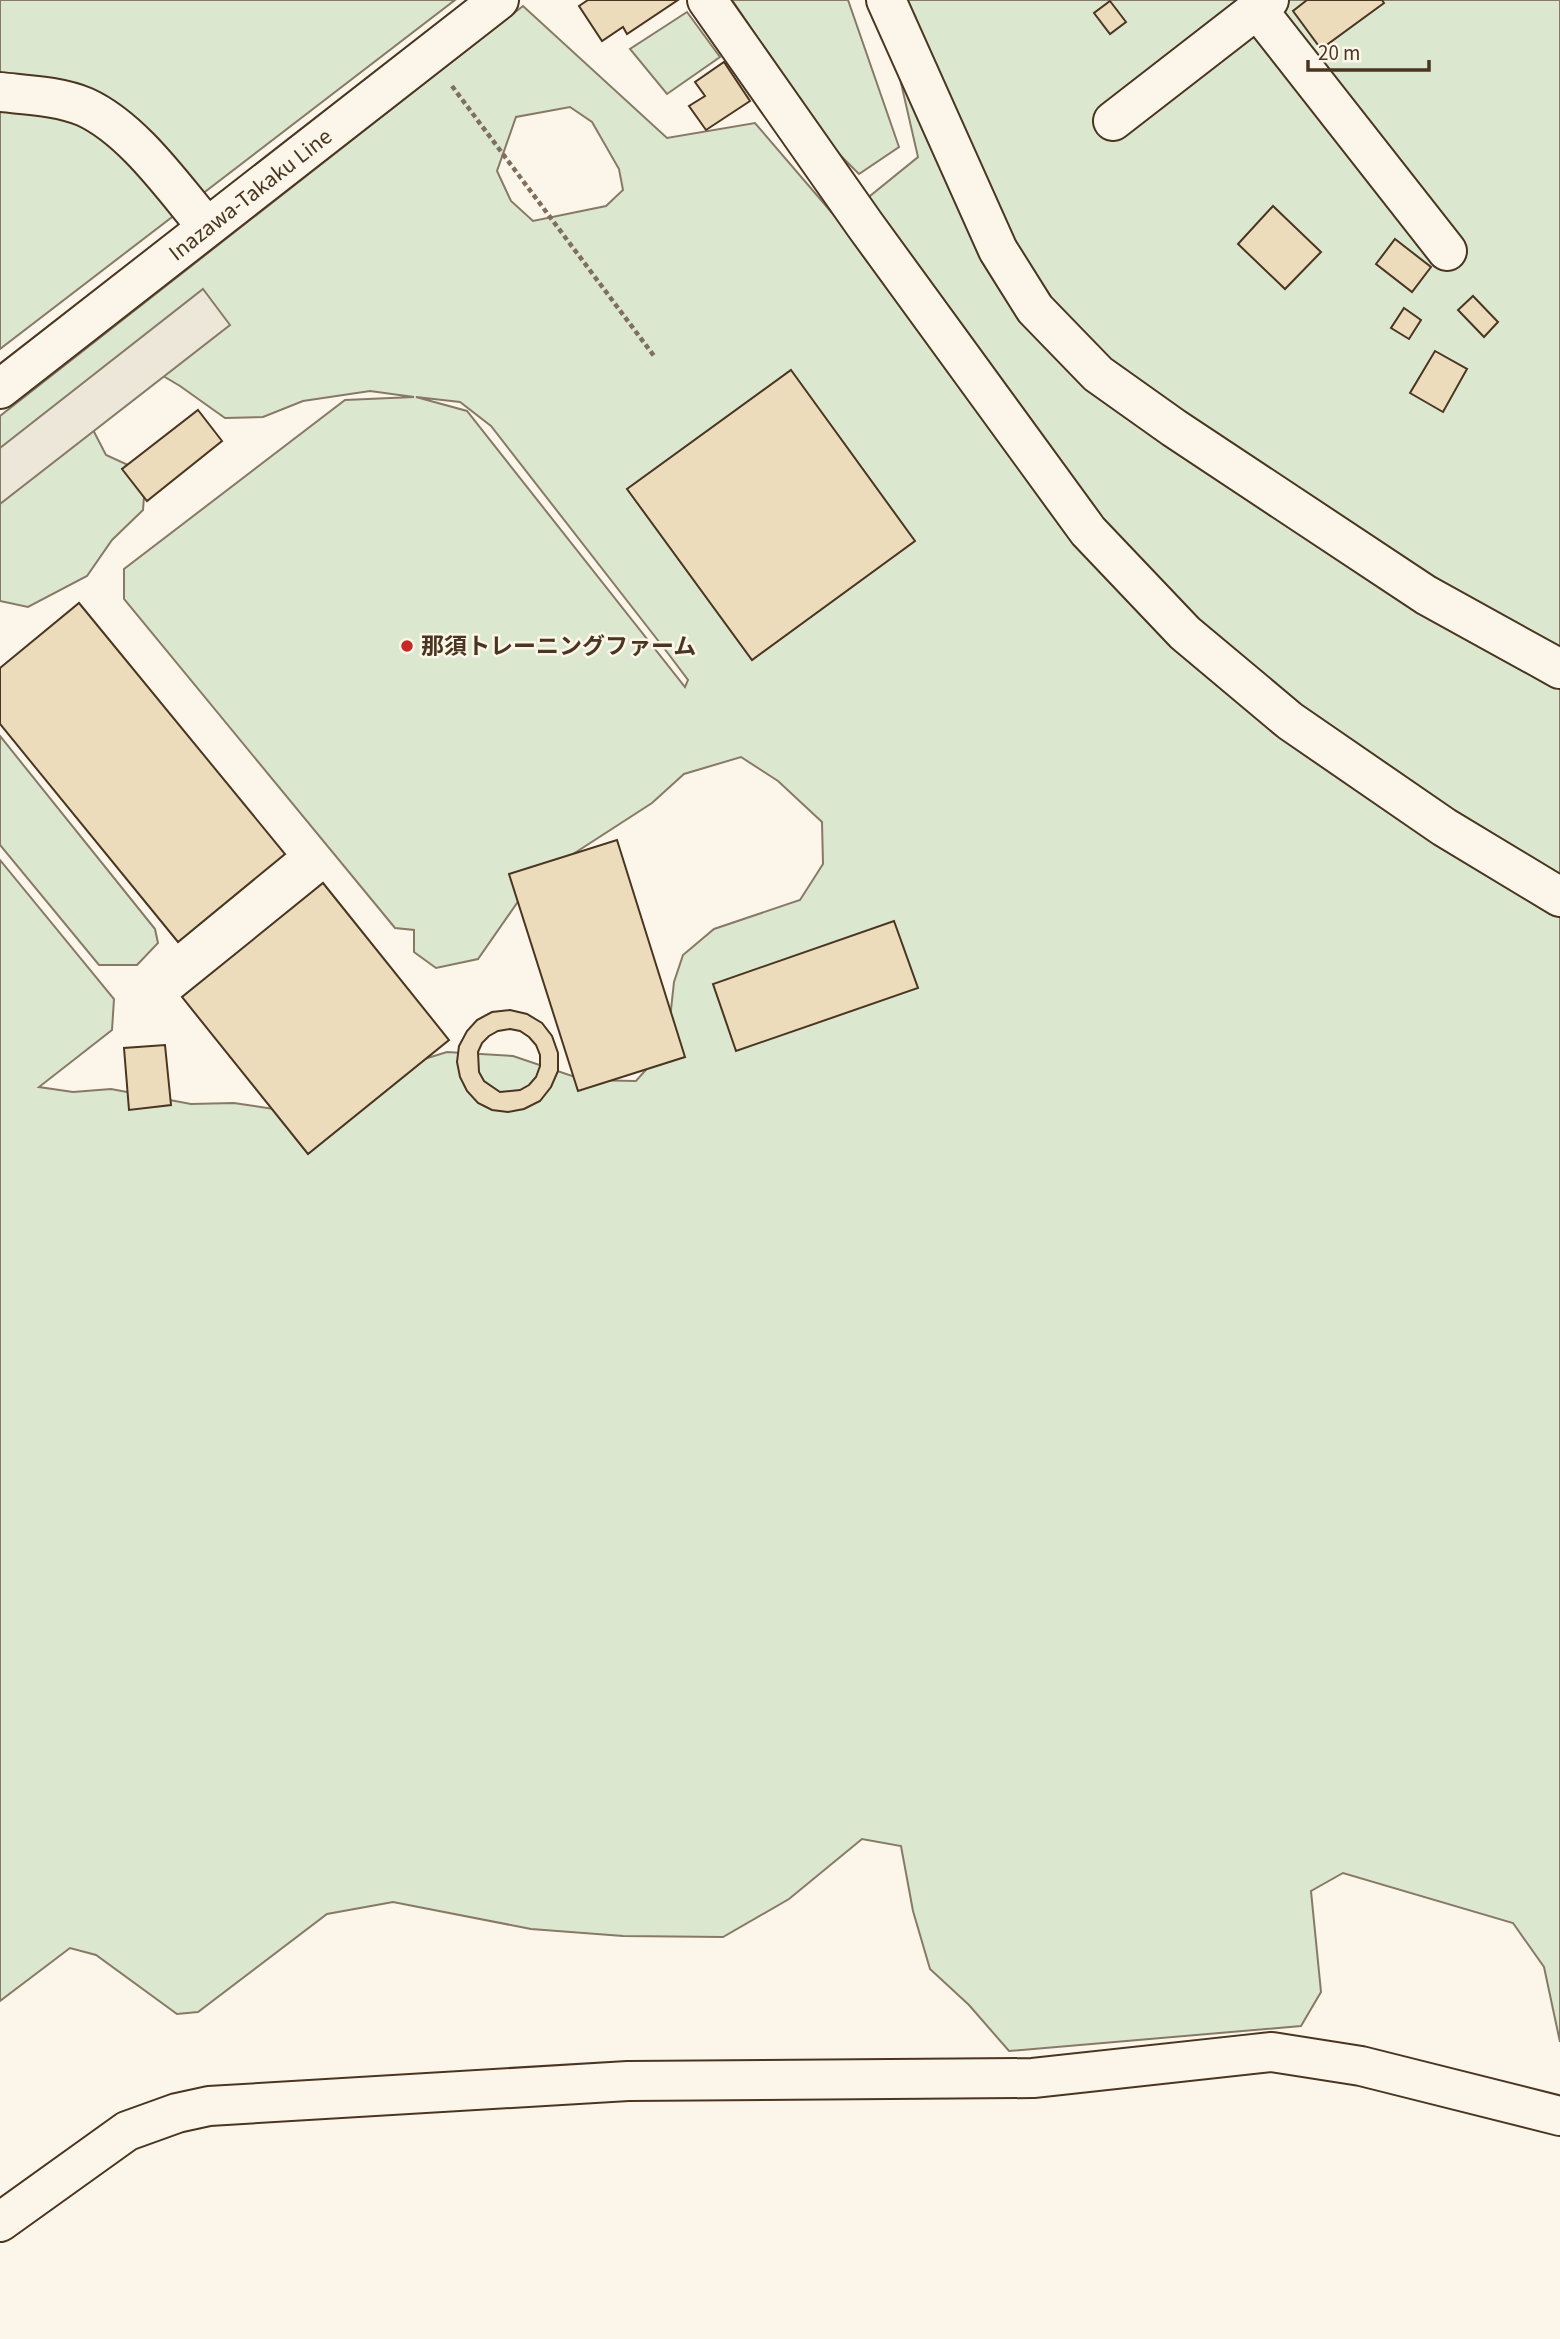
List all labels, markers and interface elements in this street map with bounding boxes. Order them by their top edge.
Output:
scale bar [1308,28,1429,72]
text: 20 m [1318,38,1360,68]
street label: Inazawa-Takaku Line [161,120,339,268]
place label: 那須トレーニングファーム [421,630,696,663]
marker: 那須トレーニングファーム [399,638,415,654]

